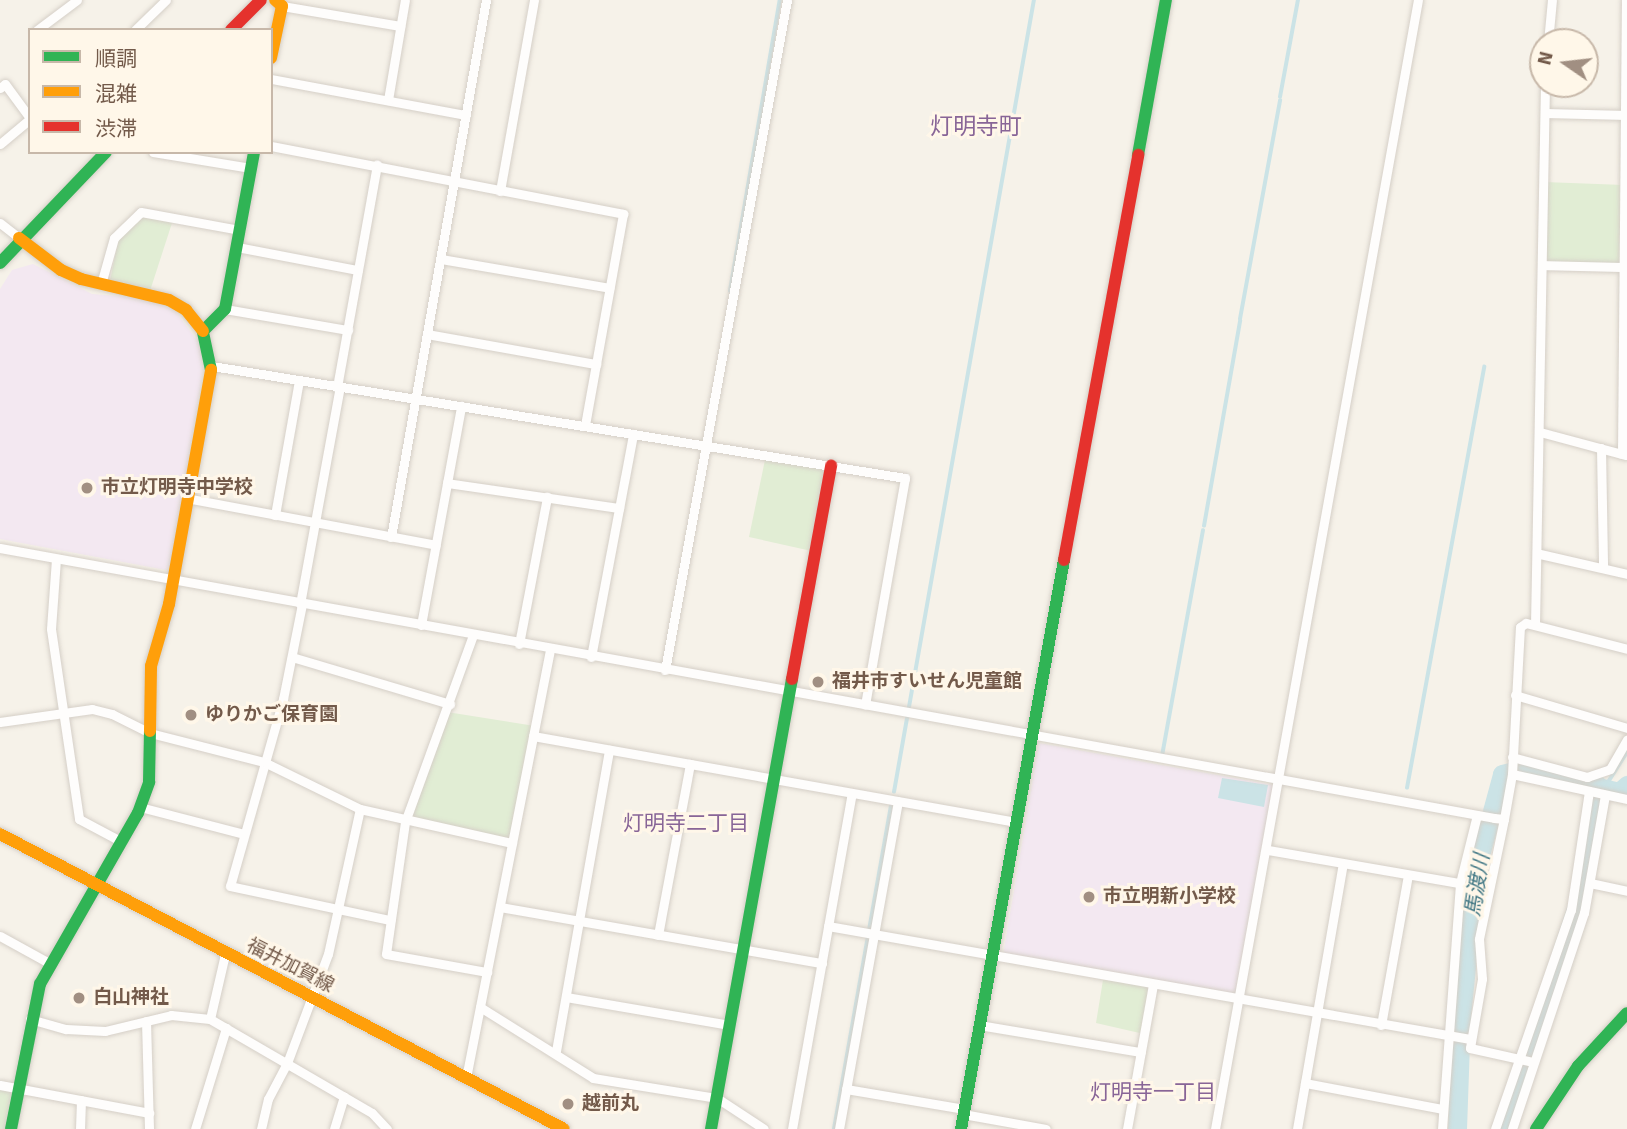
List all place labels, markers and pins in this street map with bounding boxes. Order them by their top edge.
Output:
place label: 市立灯明寺中学校 [101,477,253,499]
marker: 市立灯明寺中学校 [79,480,95,496]
place label: 福井市すいせん児童館 [832,671,1022,693]
marker: 福井市すいせん児童館 [810,674,826,690]
place label: ゆりかご保育園 [205,704,338,726]
marker: ゆりかご保育園 [183,707,199,723]
place label: 市立明新小学校 [1103,886,1236,908]
marker: 市立明新小学校 [1081,889,1097,905]
place label: 白山神社 [93,987,169,1009]
marker: 白山神社 [71,990,87,1006]
place label: 越前丸 [582,1093,639,1115]
marker: 越前丸 [560,1096,576,1112]

